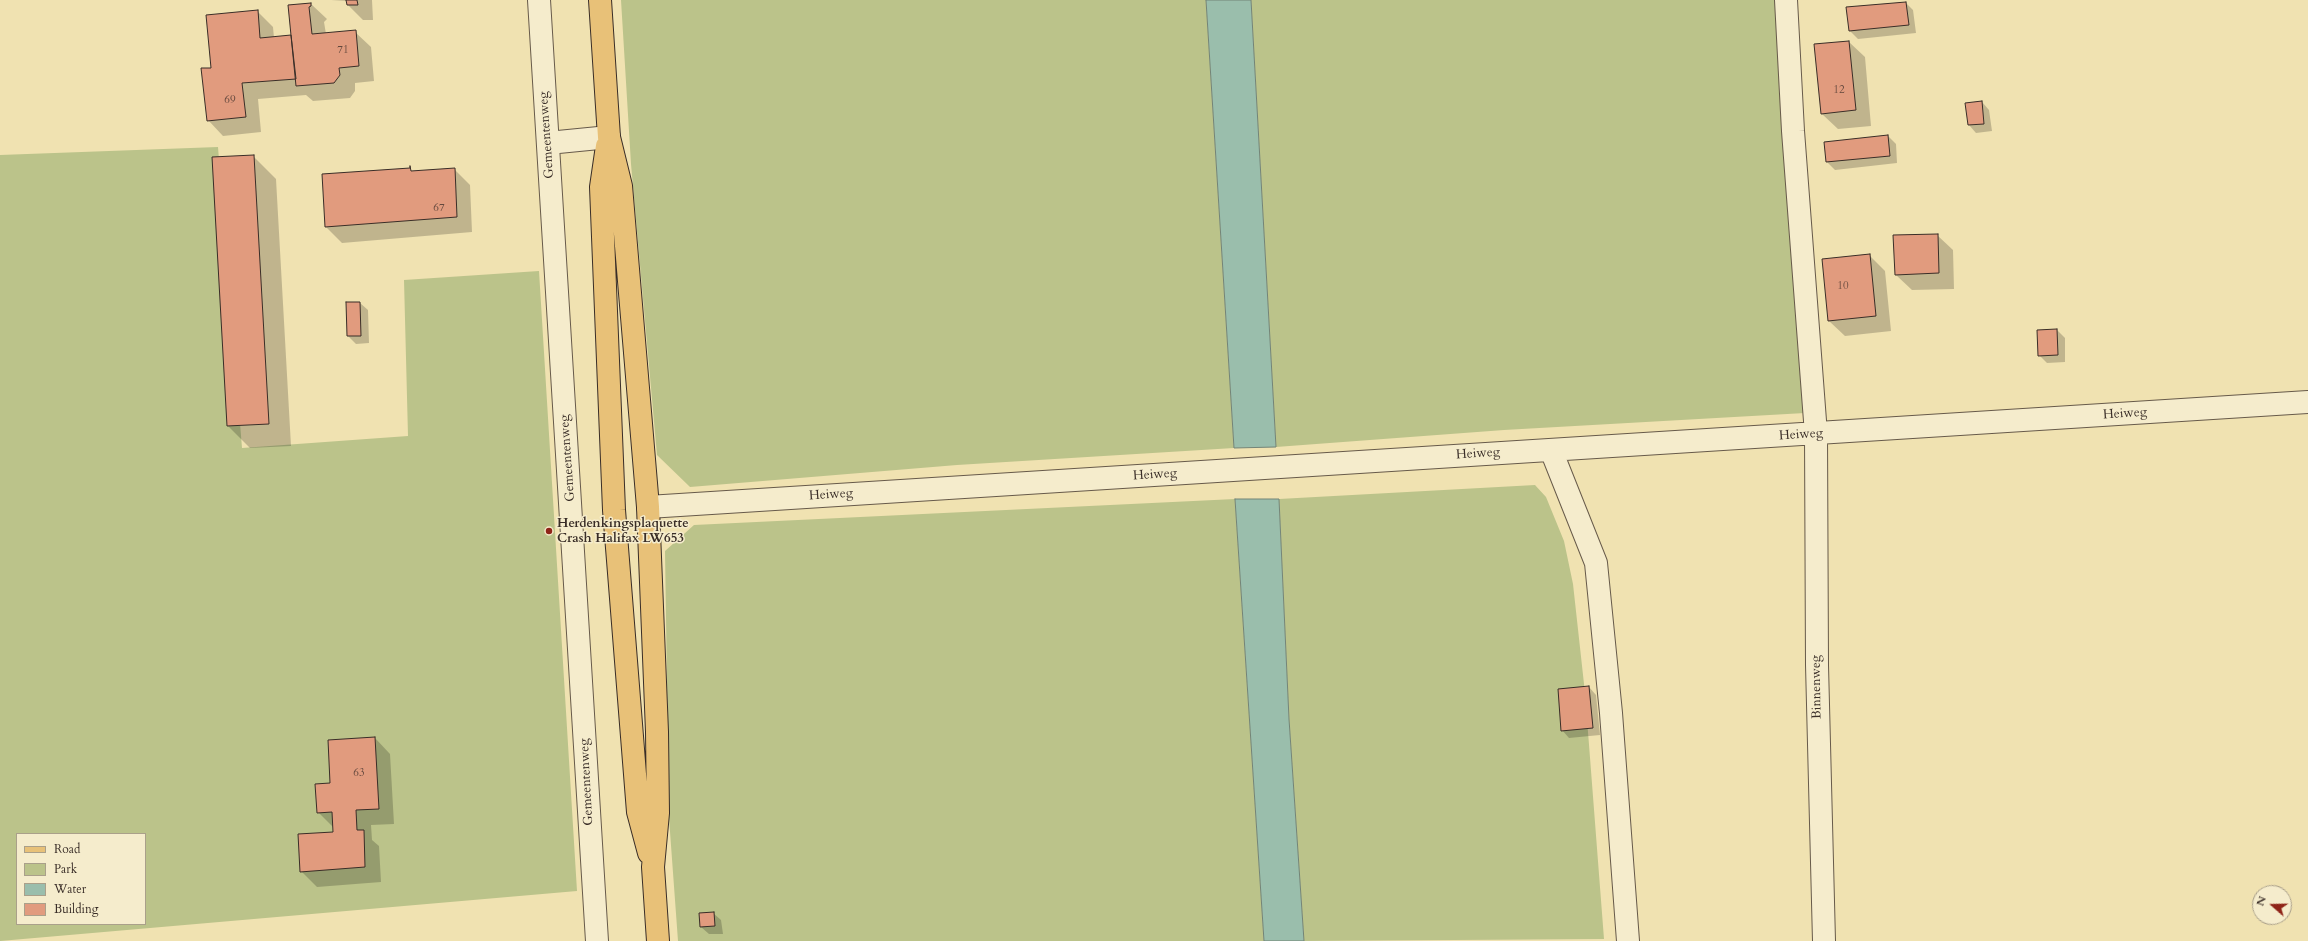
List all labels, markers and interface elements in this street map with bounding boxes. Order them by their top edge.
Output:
house number: 71 [337,43,349,57]
house number: 12 [1833,83,1845,97]
street label: Gemeentenweg [536,91,558,179]
house number: 69 [224,93,236,107]
house number: 67 [433,201,445,215]
house number: 10 [1837,279,1849,293]
street label: Heiweg [2102,405,2148,423]
street label: Gemeentenweg [557,414,579,502]
street label: Heiweg [1778,426,1824,444]
street label: Heiweg [1455,445,1501,463]
street label: Heiweg [1132,466,1178,484]
street label: Heiweg [808,486,854,504]
place label: Herdenkingsplaquette Crash Halifax LW653 [557,516,689,547]
marker: Herdenkingsplaquette Crash Halifax LW653 [544,526,554,536]
street label: Binnenweg [1809,655,1825,719]
street label: Gemeentenweg [577,738,597,826]
house number: 63 [353,766,365,780]
legend [16,833,146,925]
text: Road [54,841,80,857]
text: Park [54,861,77,877]
text: Water [54,881,86,897]
north arrow [2252,885,2292,925]
text: N [2253,894,2270,908]
text: Building [54,901,98,917]

